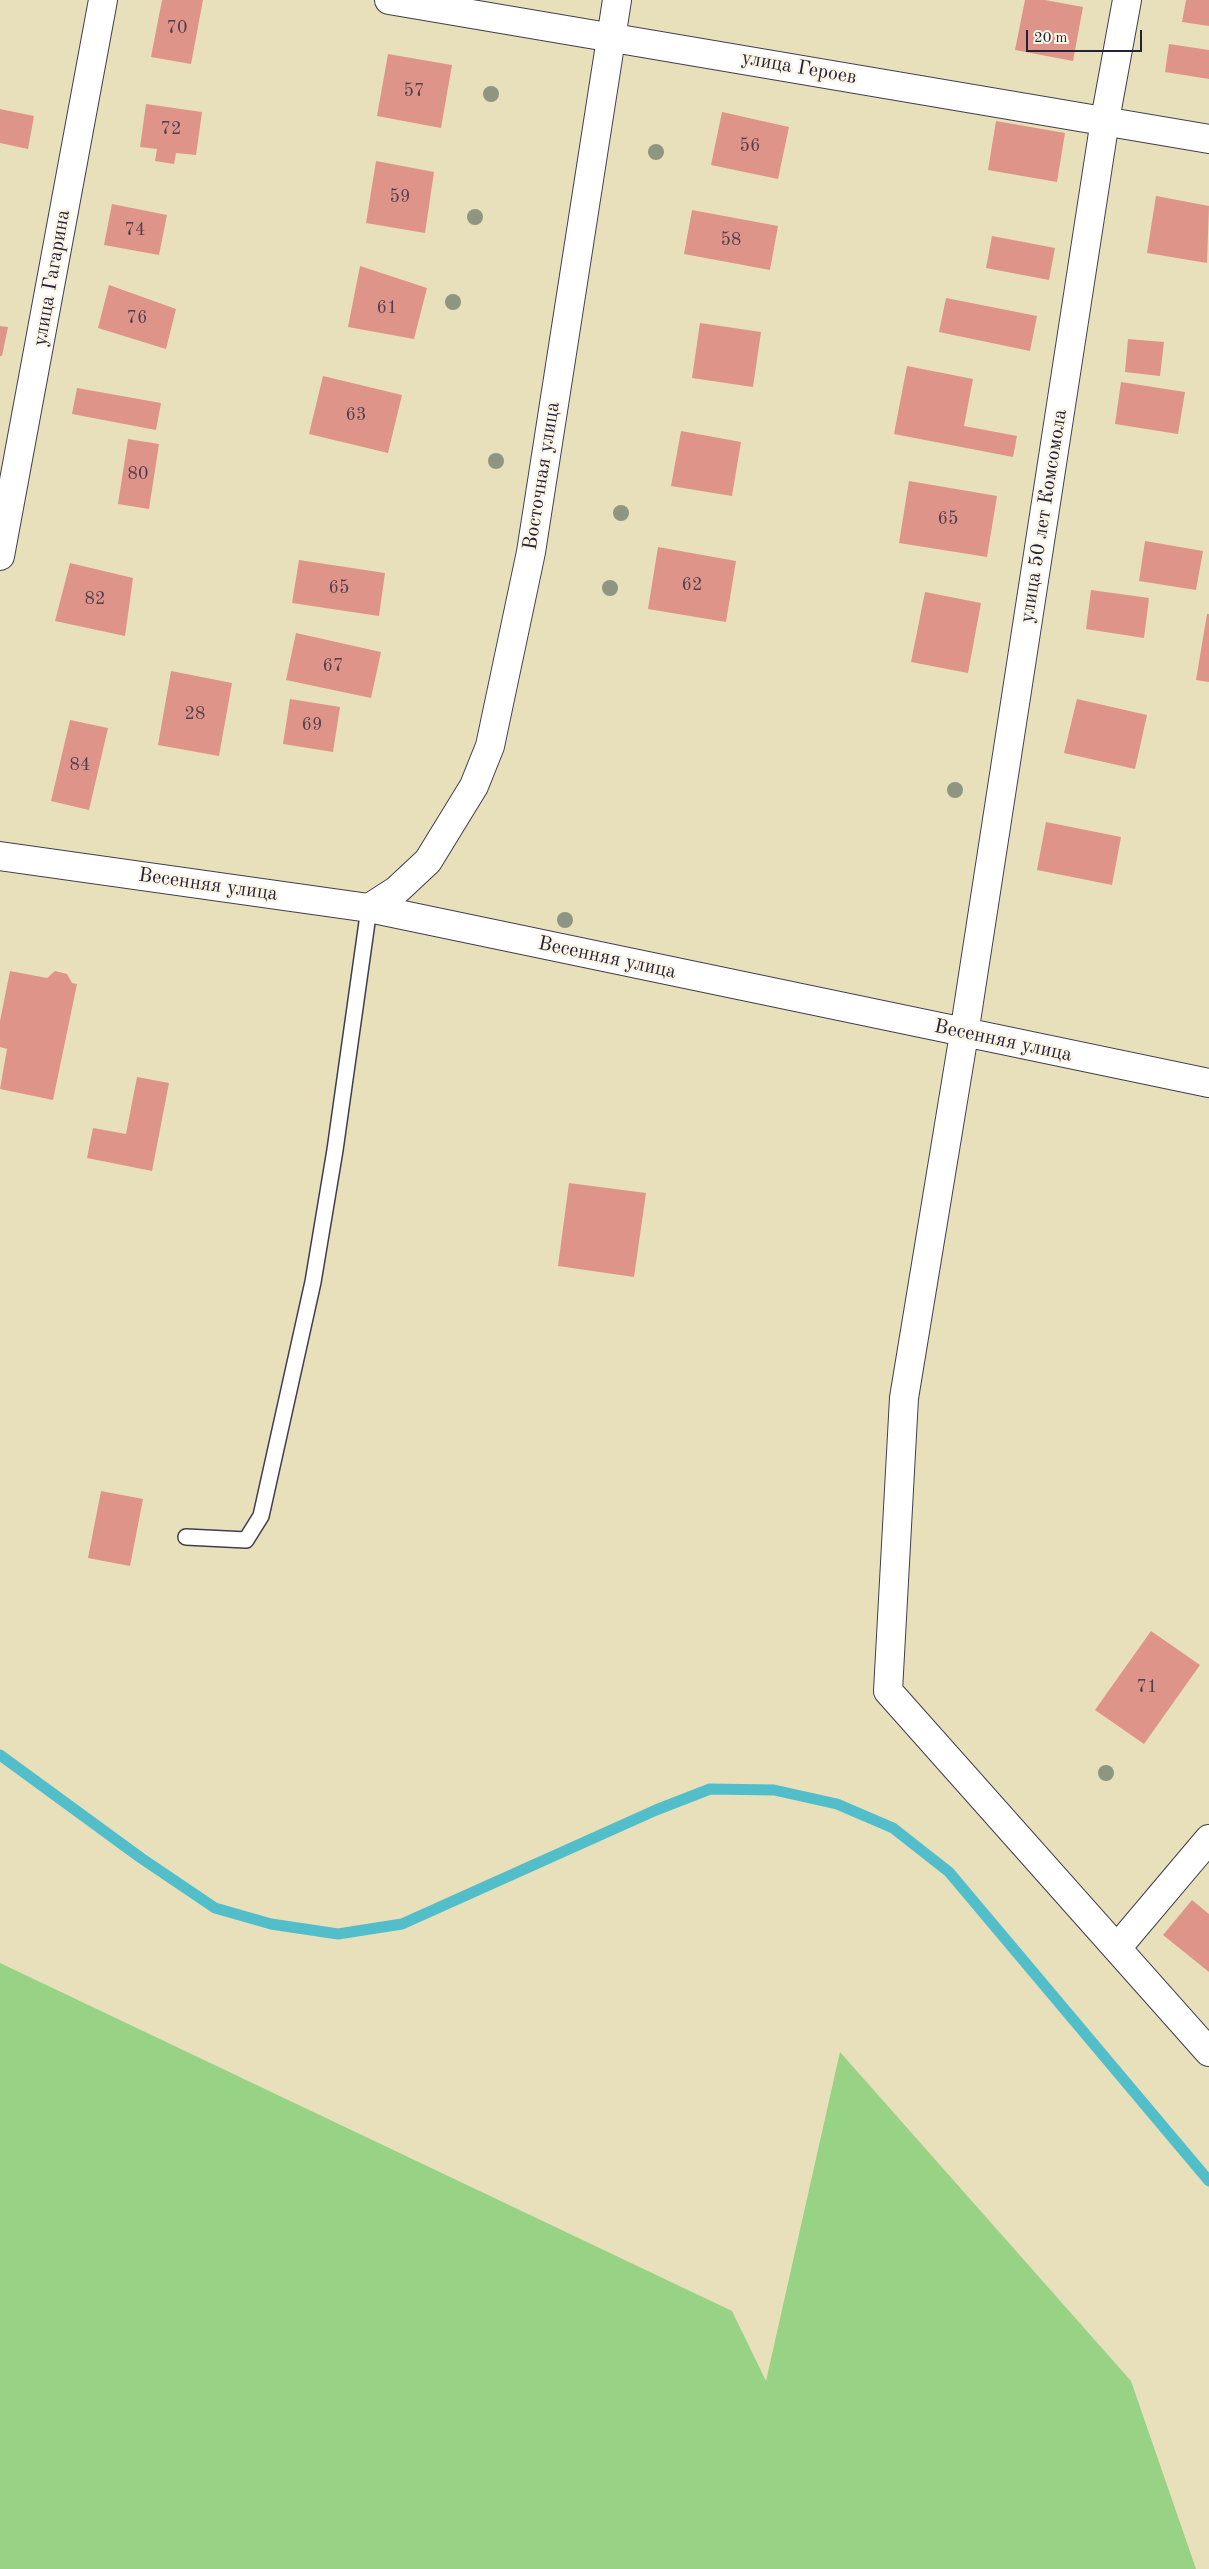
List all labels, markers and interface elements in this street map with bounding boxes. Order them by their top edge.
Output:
house number: 70 [167,17,187,39]
scale bar [1029,20,1145,52]
text: 20 m [1034,31,1068,46]
street label: улица Героев [740,46,858,90]
house number: 57 [404,80,424,102]
house number: 72 [161,118,181,140]
house number: 56 [740,135,760,157]
house number: 59 [390,186,410,208]
street label: улица Гагарина [28,208,76,348]
house number: 74 [125,219,145,241]
house number: 58 [721,229,741,251]
house number: 61 [377,297,397,319]
house number: 76 [127,307,147,329]
street label: Восточная улица [518,400,566,552]
house number: 63 [346,404,366,426]
street label: улица 50 лет Комсомола [1015,407,1073,625]
house number: 80 [128,463,148,485]
house number: 65 [938,508,958,530]
house number: 62 [682,574,702,596]
house number: 65 [329,577,349,599]
house number: 82 [85,588,105,610]
house number: 67 [323,655,343,677]
house number: 28 [185,703,205,725]
house number: 69 [302,714,322,736]
house number: 84 [70,754,90,776]
street label: Весенняя улица [137,863,279,907]
street label: Весенняя улица [536,932,678,984]
street label: Весенняя улица [932,1015,1074,1067]
house number: 71 [1137,1676,1157,1698]

